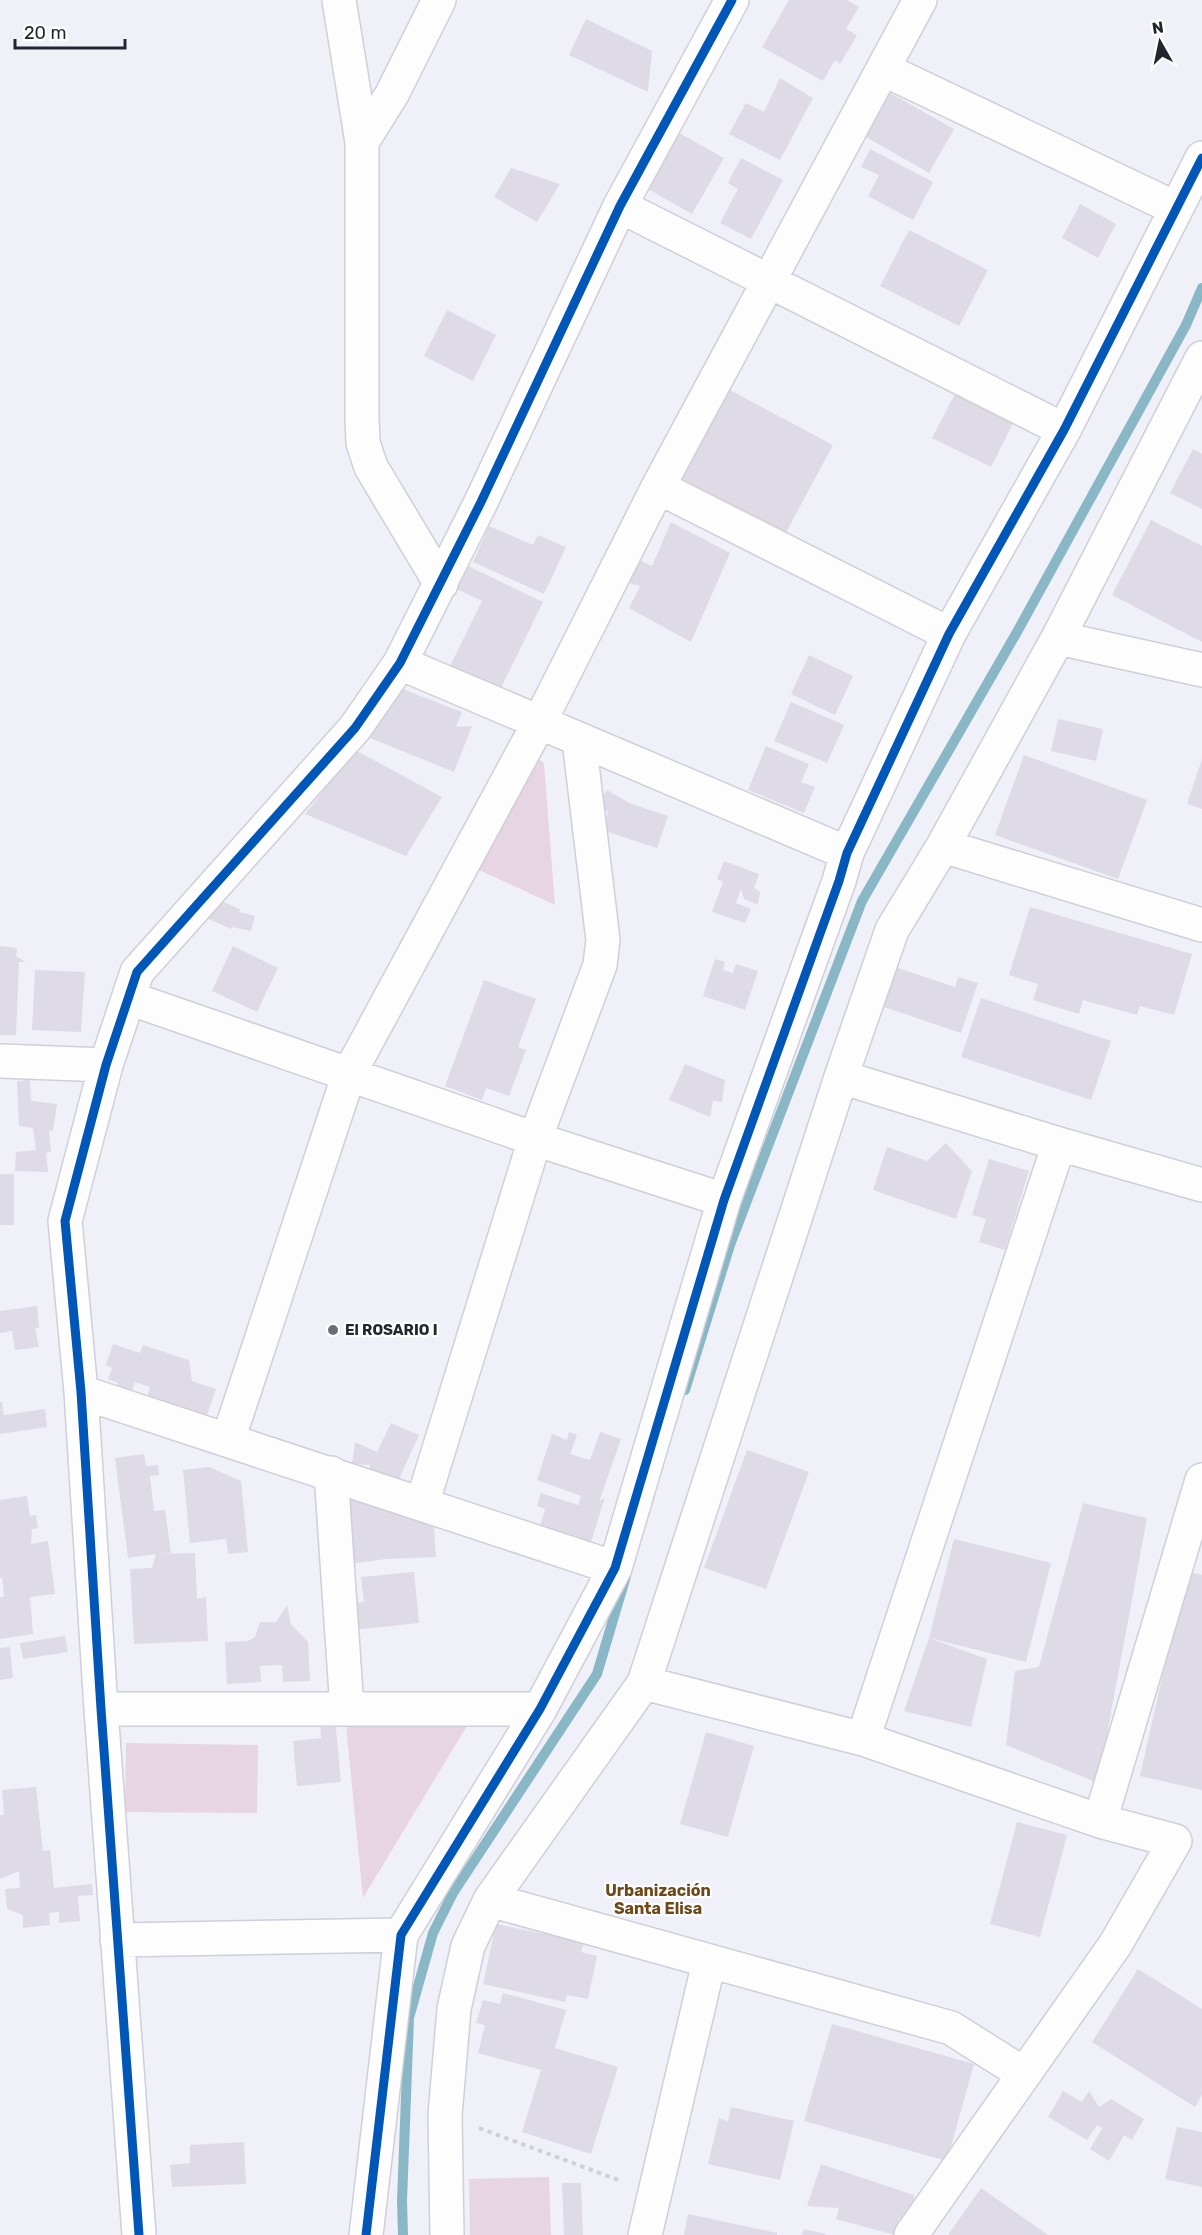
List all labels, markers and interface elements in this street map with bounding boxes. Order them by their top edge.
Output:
scale bar [15,12,124,50]
north arrow [1130,12,1190,72]
text: N [1151,17,1165,38]
text: 20 m [24,22,66,44]
place label: El ROSARIO I [345,1321,438,1339]
marker: El ROSARIO I [326,1323,340,1337]
district label: Urbanización Santa Elisa [605,1881,711,1918]

